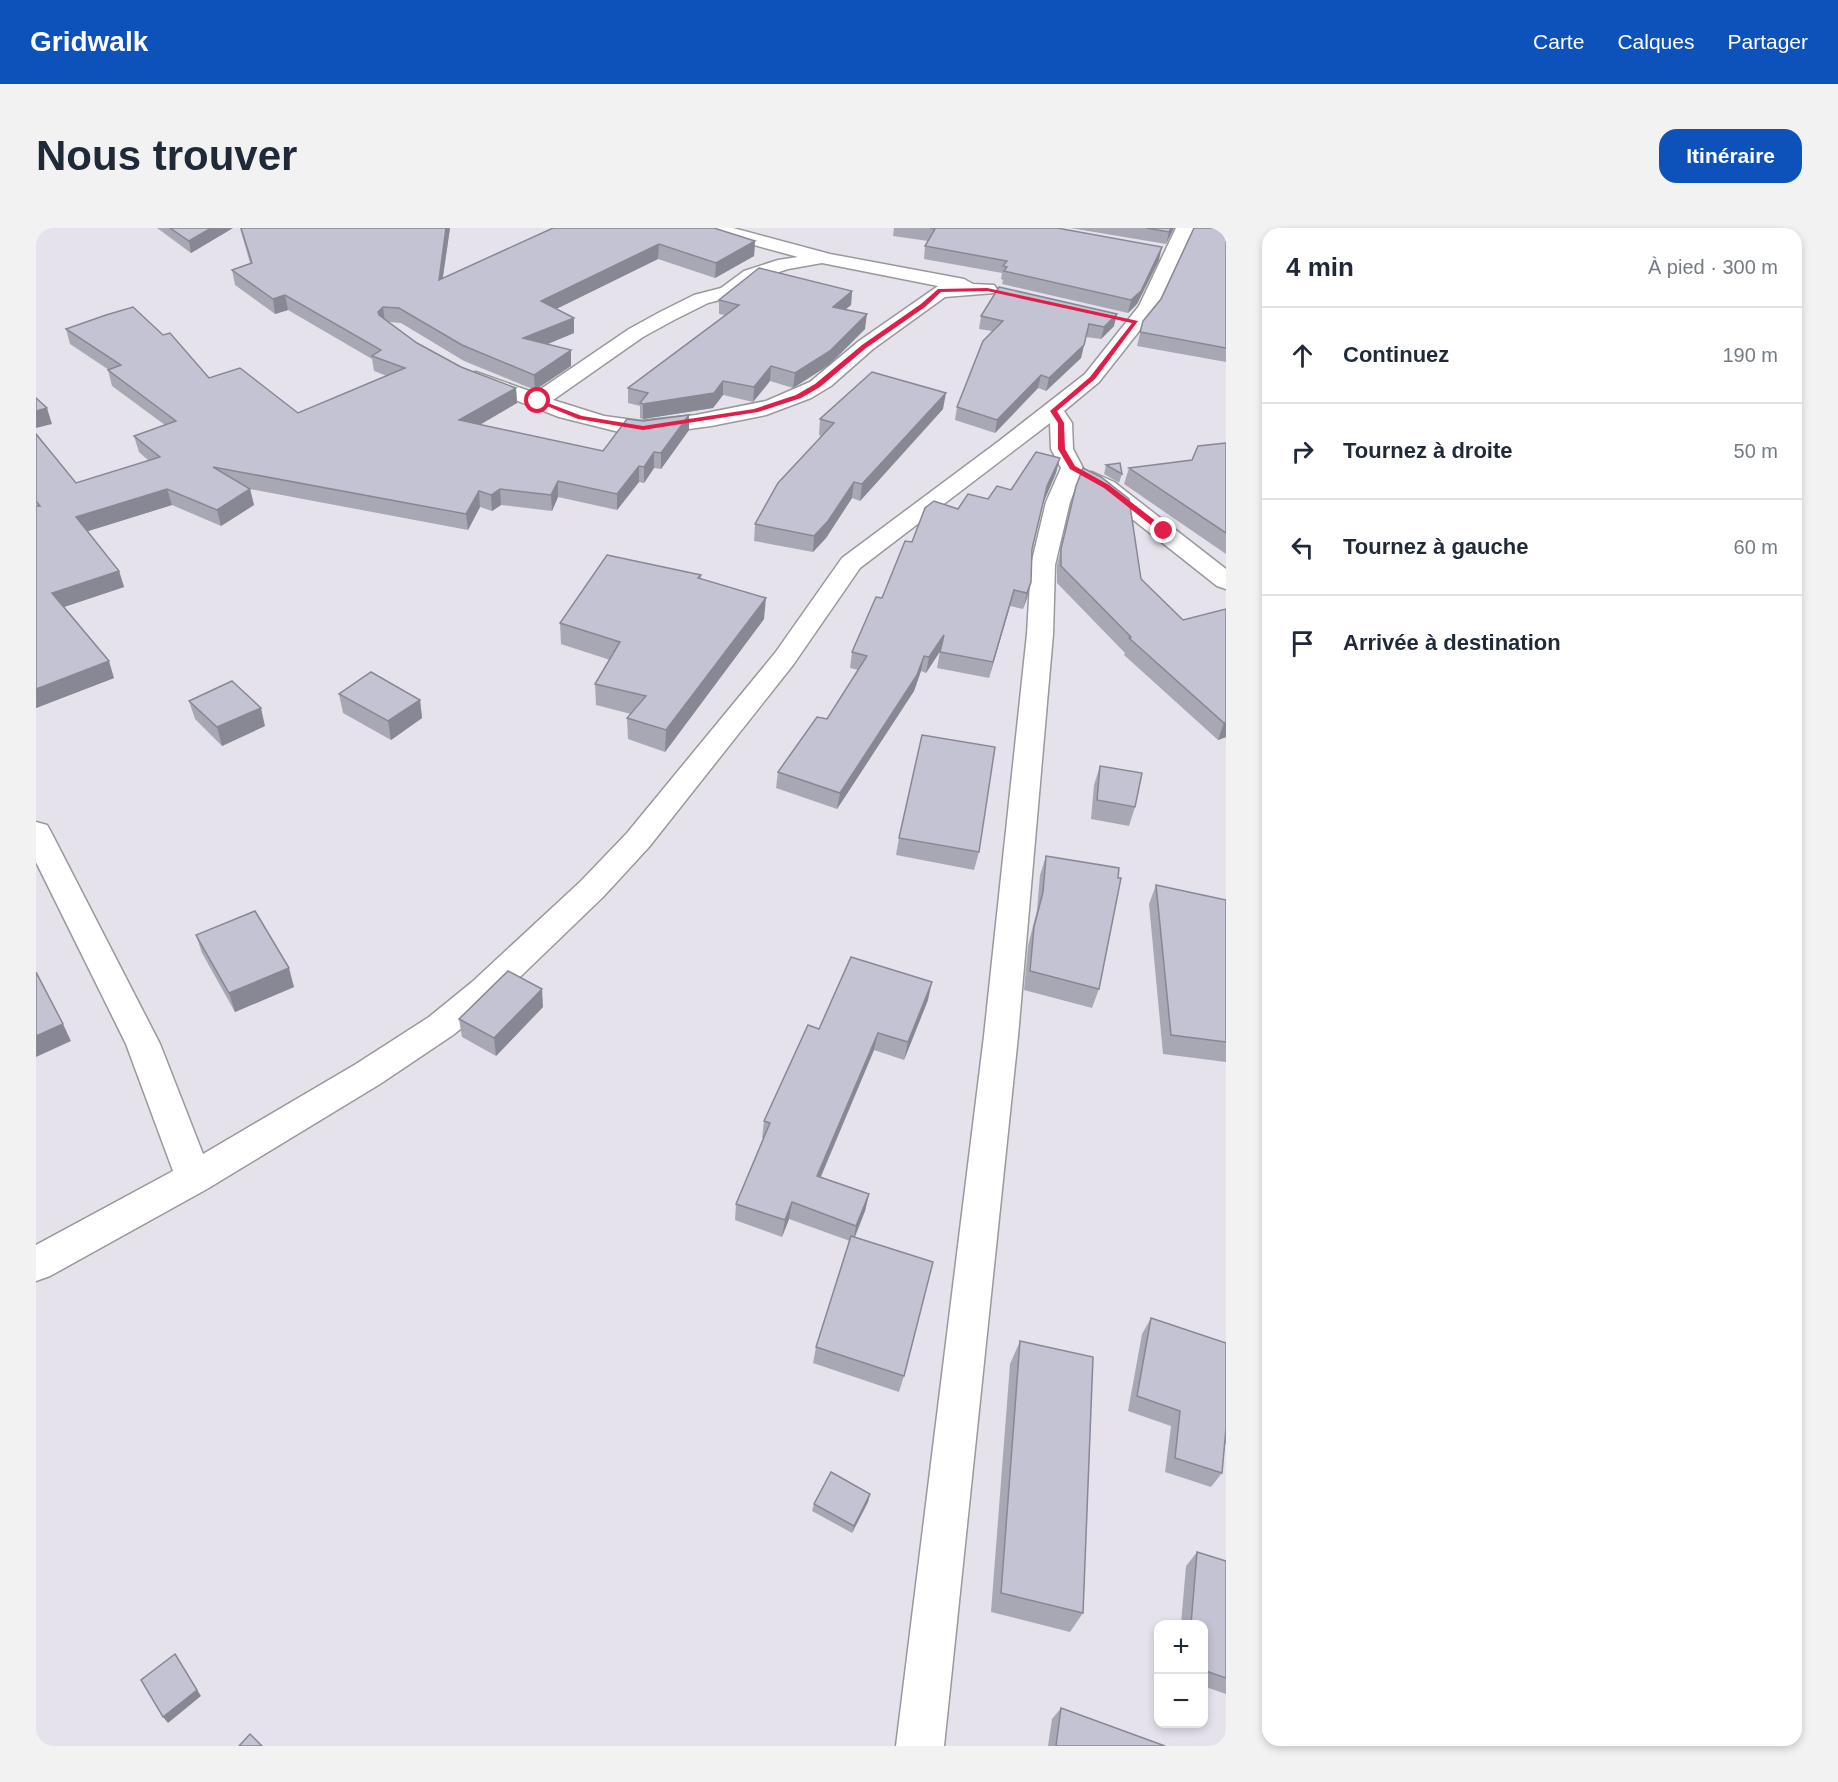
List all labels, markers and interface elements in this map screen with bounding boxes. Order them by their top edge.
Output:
text: Gridwalk [30,26,148,57]
text: Carte [1533,30,1584,53]
text: Calques [1617,30,1694,53]
text: Partager [1727,30,1808,53]
button: Itinéraire [1659,129,1802,183]
text: Nous trouver [36,132,297,179]
text: 4 min [1286,252,1354,282]
text: À pied · 300 m [1648,256,1778,278]
icon: ahead [1286,339,1319,372]
text: Continuez [1343,342,1449,367]
text: 190 m [1722,344,1778,366]
route start [524,387,550,413]
icon: right [1286,435,1319,468]
text: Tournez à droite [1343,438,1513,463]
text: 50 m [1734,440,1778,462]
route end [1150,517,1176,543]
icon: left [1286,531,1319,564]
text: Tournez à gauche [1343,534,1528,559]
text: 60 m [1734,536,1778,558]
icon: arrive [1286,627,1319,660]
text: Arrivée à destination [1343,630,1561,655]
map controls [1154,1620,1208,1728]
button: + [1154,1620,1208,1674]
button: − [1154,1674,1208,1728]

